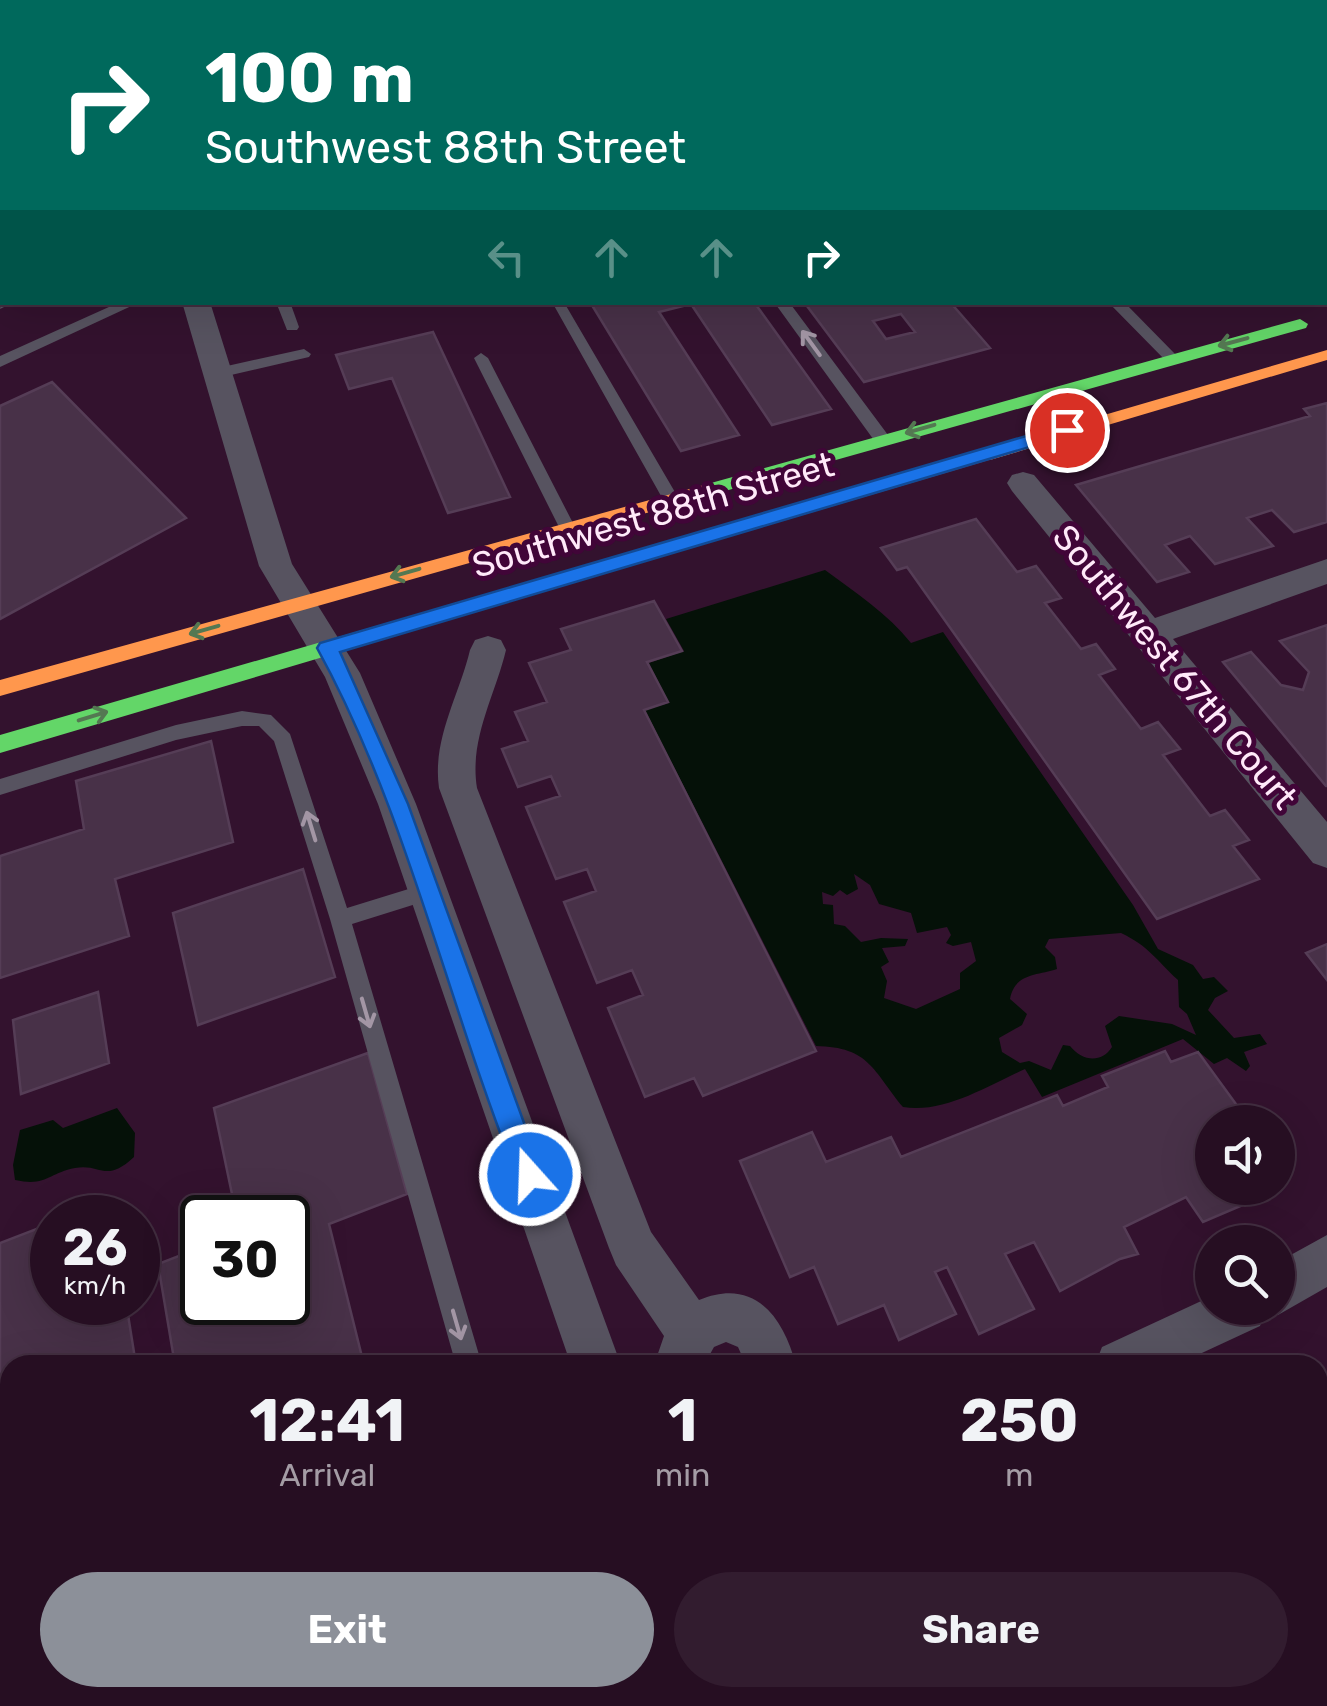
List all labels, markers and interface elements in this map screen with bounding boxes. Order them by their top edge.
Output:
text: 100 m [205,37,414,120]
icon: right [40,40,170,170]
text: Southwest 88th Street [205,121,686,174]
icon: left [479,230,534,285]
icon: ahead [584,230,639,285]
icon: ahead [689,230,744,285]
icon: right [794,230,849,285]
one-way arrow [800,330,821,357]
one-way arrow [1218,334,1249,352]
pin [1025,388,1110,473]
icon: arrive [1040,403,1095,458]
one-way arrow [905,421,936,439]
street label: Southwest 88th Street [467,443,839,587]
street label: Southwest 67th Court [1044,516,1306,818]
one-way arrow [389,565,421,583]
one-way arrow [189,622,220,640]
one-way arrow [77,706,109,724]
one-way arrow [300,811,318,843]
one-way arrow [358,997,376,1028]
map controls [1195,1105,1295,1325]
button: sound [1195,1105,1295,1205]
position arrow [478,1123,582,1227]
speed limit sign: 30 [180,1195,310,1325]
text: 26 [62,1218,128,1278]
button: search [1195,1225,1295,1325]
text: km/h [64,1271,126,1300]
one-way arrow [449,1309,467,1340]
text: 12:41 [250,1385,405,1456]
text: 1 [668,1385,697,1456]
text: 250 [960,1385,1078,1456]
text: Arrival [279,1456,375,1494]
text: min [655,1456,710,1494]
text: m [1005,1456,1033,1494]
button: Exit [40,1572,654,1687]
button: Share [674,1572,1288,1687]

